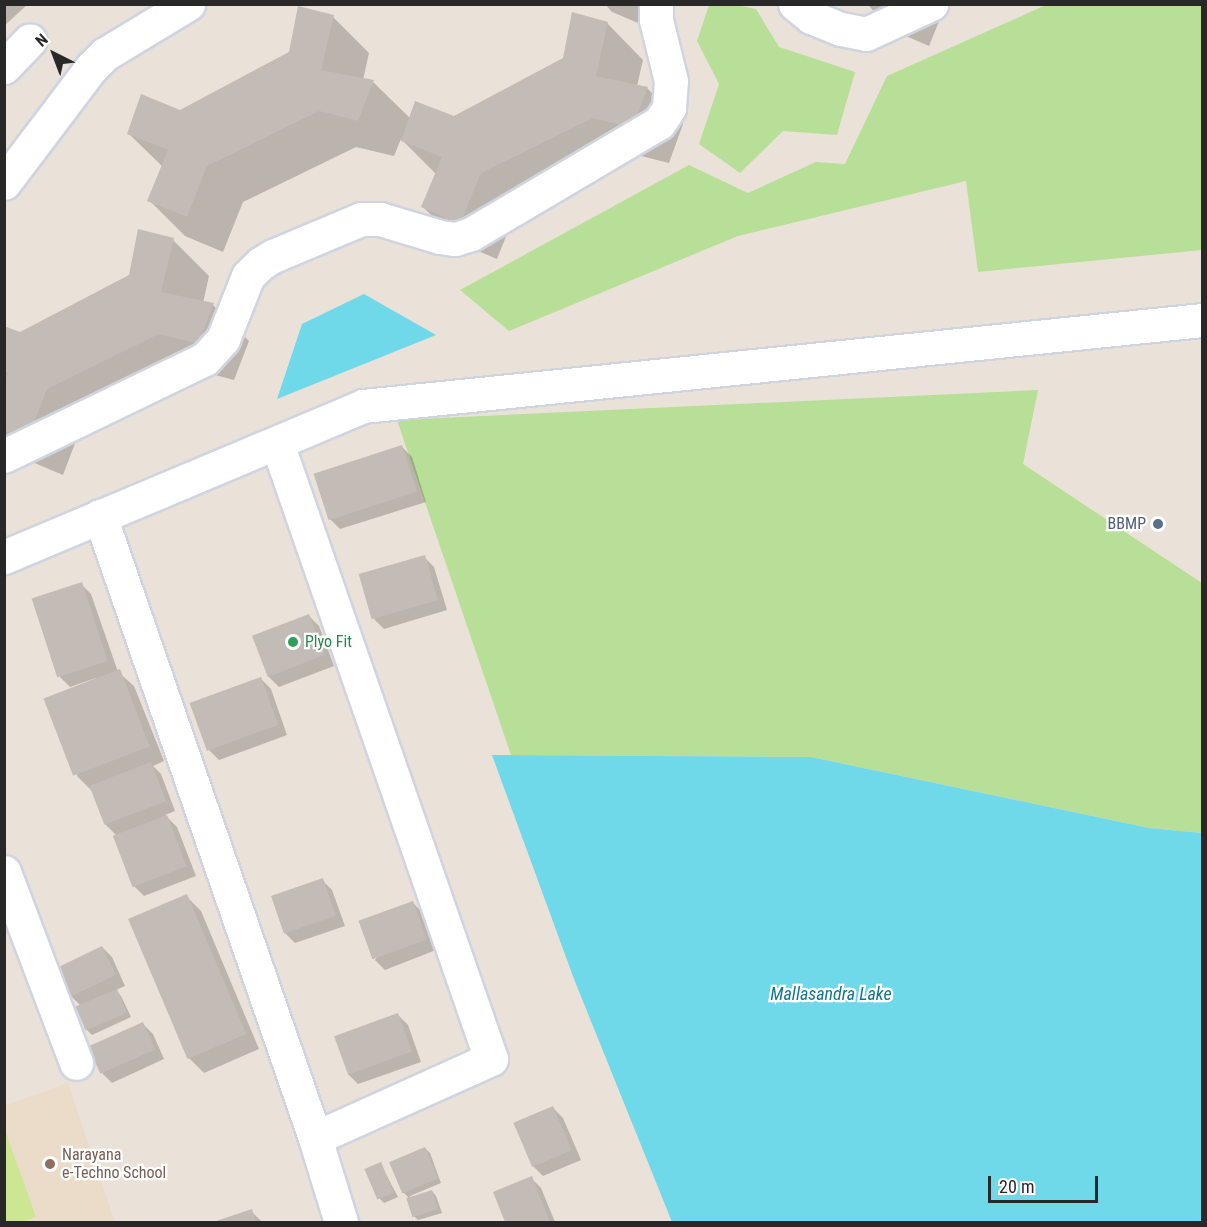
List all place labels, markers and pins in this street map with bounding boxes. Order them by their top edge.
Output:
place label: BBMP [1108,514,1146,534]
marker: BBMP [1151,517,1165,531]
place label: Plyo Fit [305,632,352,652]
marker: Plyo Fit [286,635,300,649]
place label: Narayana e-Techno School [62,1145,166,1183]
marker: Narayana e-Techno School [43,1157,57,1171]

